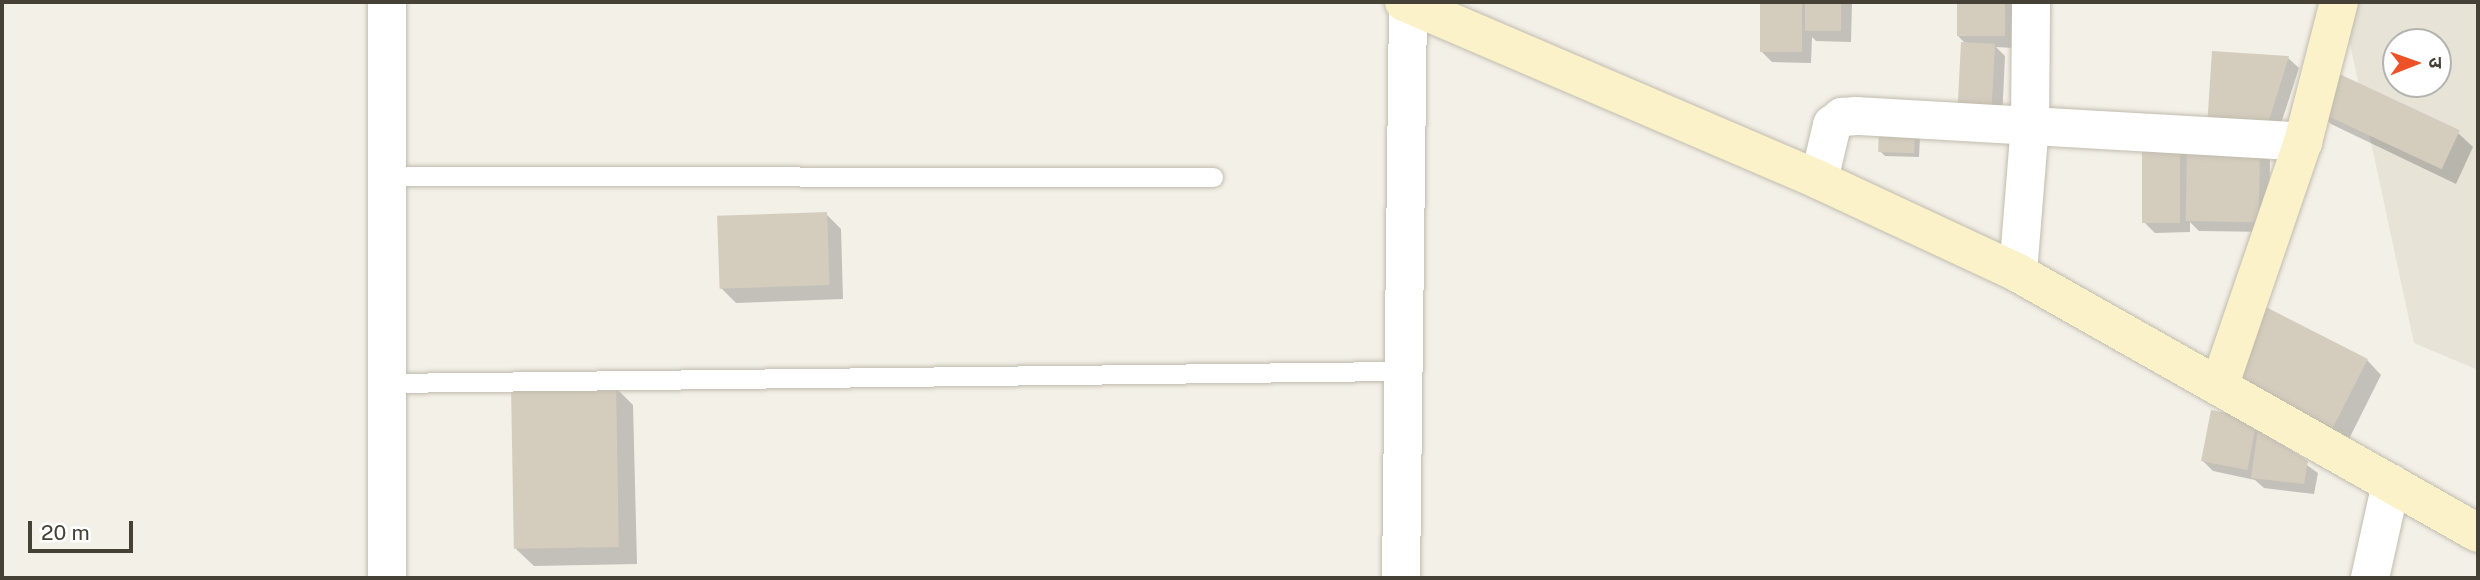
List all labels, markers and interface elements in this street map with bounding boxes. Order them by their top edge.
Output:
north arrow [2382,28,2452,98]
text: उ [2425,57,2447,68]
scale bar [32,506,136,550]
text: 20 m [41,520,90,545]

